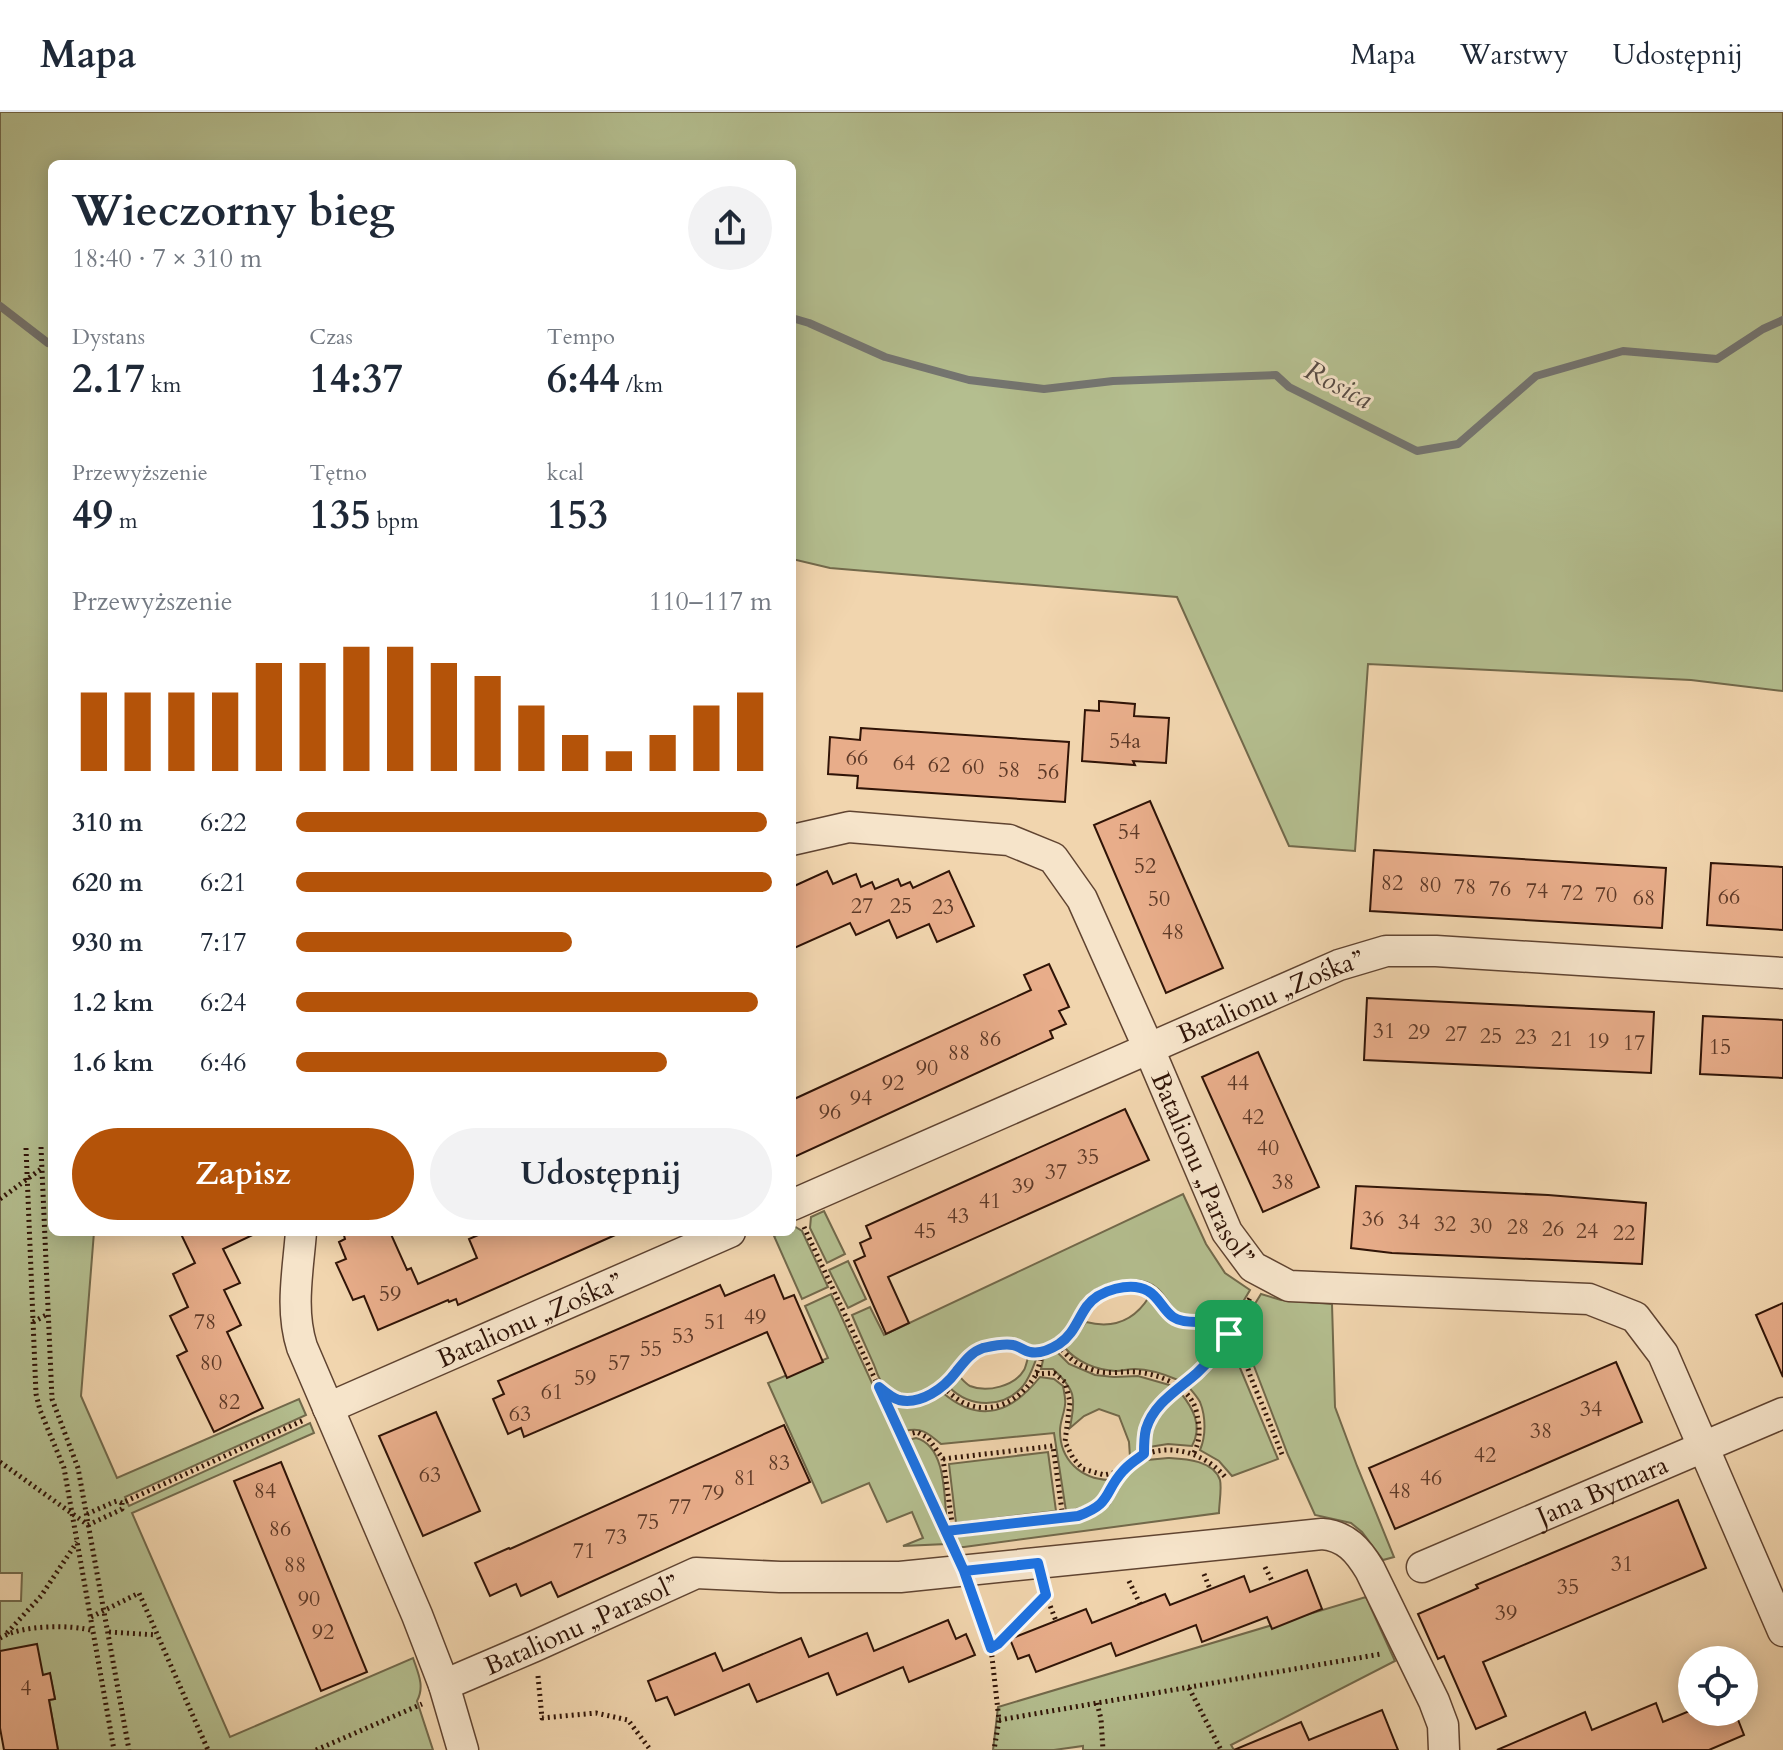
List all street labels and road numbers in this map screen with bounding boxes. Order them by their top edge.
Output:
street label: Batalionu „Zośka” [1172,942,1367,1052]
street label: Batalionu „Parasol” [1143,1067,1263,1272]
street label: Batalionu „Zośka” [432,1264,628,1376]
street label: Jana Bytnara [1528,1447,1673,1536]
street label: Batalionu „Parasol” [479,1566,684,1684]

